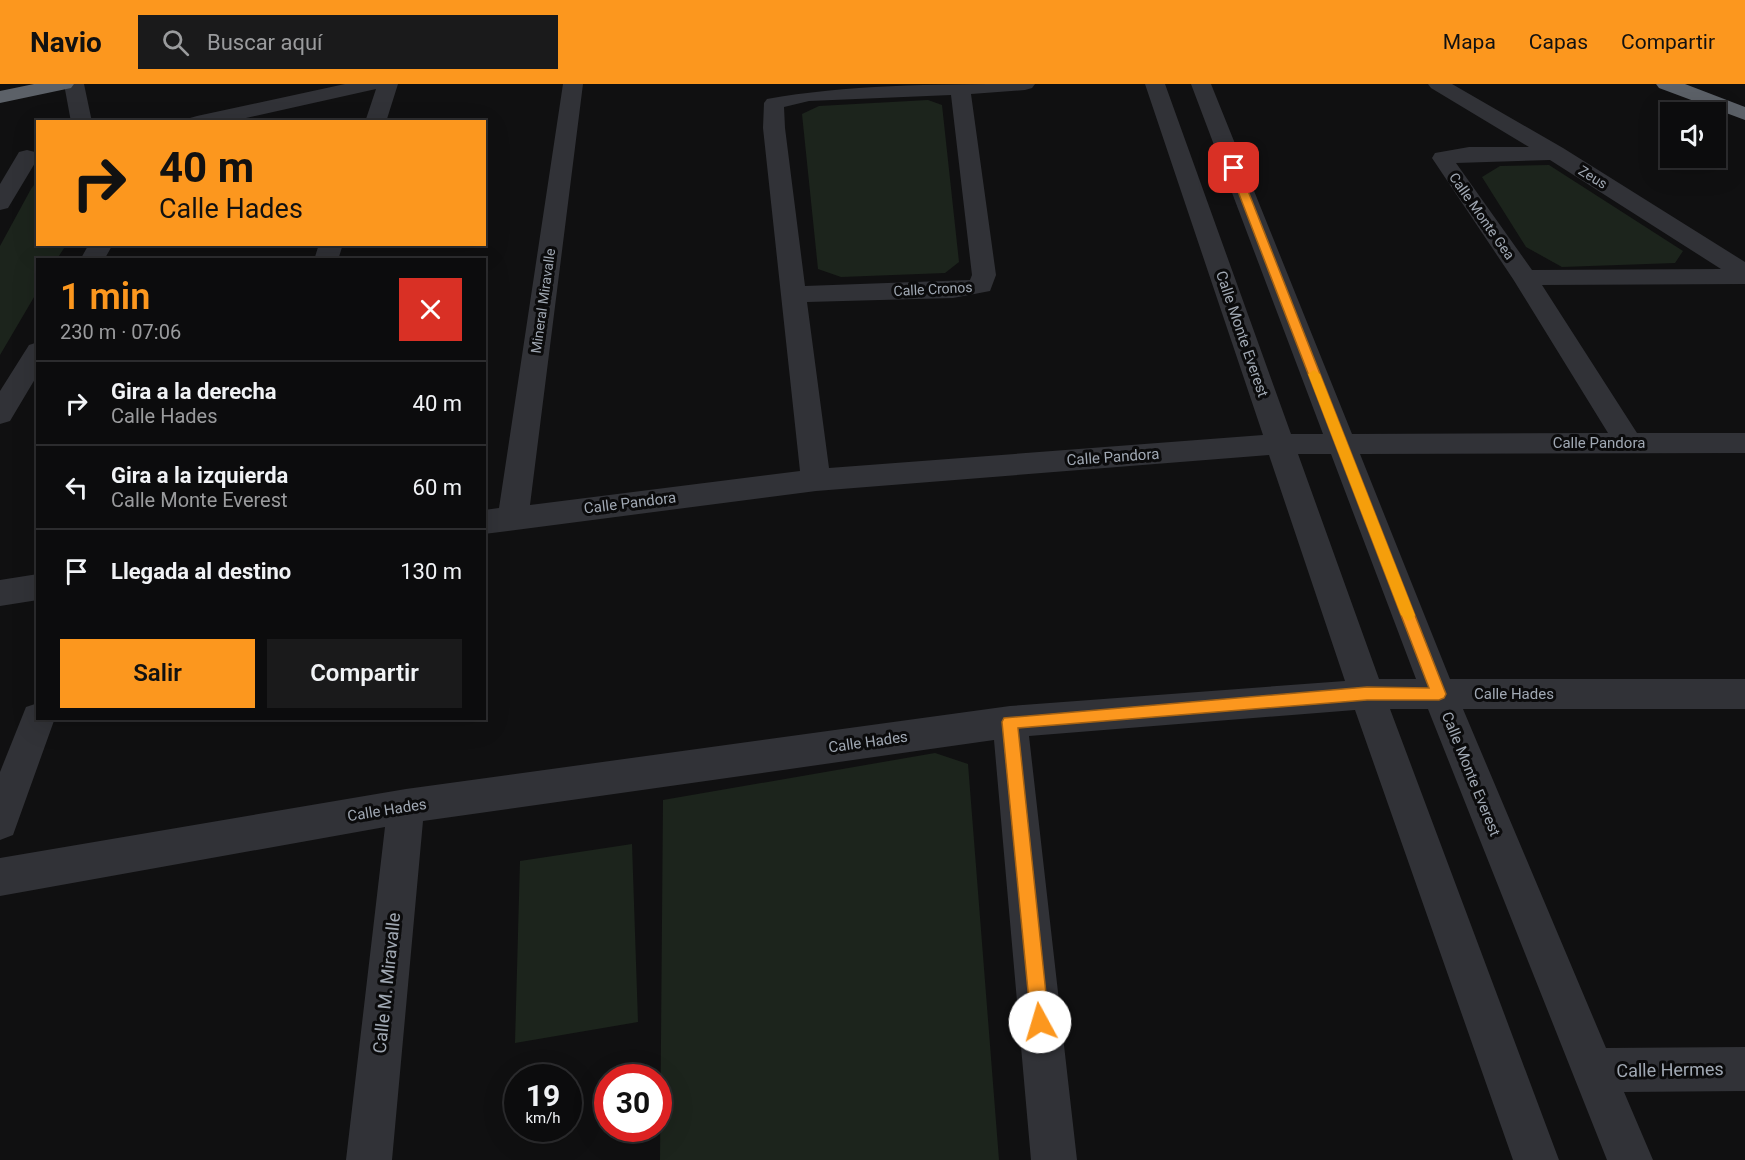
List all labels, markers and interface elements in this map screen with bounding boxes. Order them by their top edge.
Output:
search box [138,15,558,69]
text: Navio [30,26,102,59]
icon: search [159,26,192,59]
text: Buscar aquí [207,30,323,55]
text: Mapa [1443,30,1496,54]
text: Capas [1529,30,1588,54]
text: Compartir [1621,30,1715,54]
map controls [1660,102,1726,168]
button: sound [1660,102,1726,168]
pin [1208,142,1259,193]
text: 40 m [159,143,254,192]
icon: right [60,144,138,222]
icon: arrive [1217,151,1250,184]
street label: Zeus [1576,162,1610,192]
street label: Calle Monte Gea [1446,169,1518,263]
text: Calle Hades [159,193,303,225]
street label: Mineral Miravalle [528,247,558,355]
street label: Calle Monte Everest [1212,268,1272,400]
text: 1 min [60,276,150,318]
button: close [399,278,462,341]
street label: Calle Cronos [893,279,973,299]
text: 230 m · 07:06 [60,320,181,344]
text: Gira a la derecha [111,379,277,404]
icon: right [60,387,93,420]
text: 40 m [413,391,462,416]
text: Calle Hades [111,404,218,428]
street label: Calle Pandora [1553,434,1645,452]
street label: Calle Pandora [1066,445,1160,469]
text: Gira a la izquierda [111,463,288,488]
icon: left [60,471,93,504]
text: 60 m [413,475,462,500]
text: Calle Monte Everest [111,488,288,512]
street label: Calle Pandora [583,488,677,518]
icon: arrive [60,555,93,588]
text: Llegada al destino [111,559,291,584]
text: 130 m [400,559,462,584]
button: Salir [60,639,255,708]
button: Compartir [267,639,462,708]
street label: Calle Hades [1474,685,1554,703]
street label: Calle Monte Everest [1438,709,1504,839]
street label: Calle Hades [827,728,909,756]
street label: Calle Hades [346,795,428,825]
street label: Calle M. Miravalle [369,912,404,1054]
position arrow [1008,990,1072,1054]
street label: Calle Hermes [1616,1058,1724,1081]
speed limit sign: 30 [594,1064,672,1142]
text: 19 [526,1078,560,1113]
text: km/h [525,1109,561,1127]

